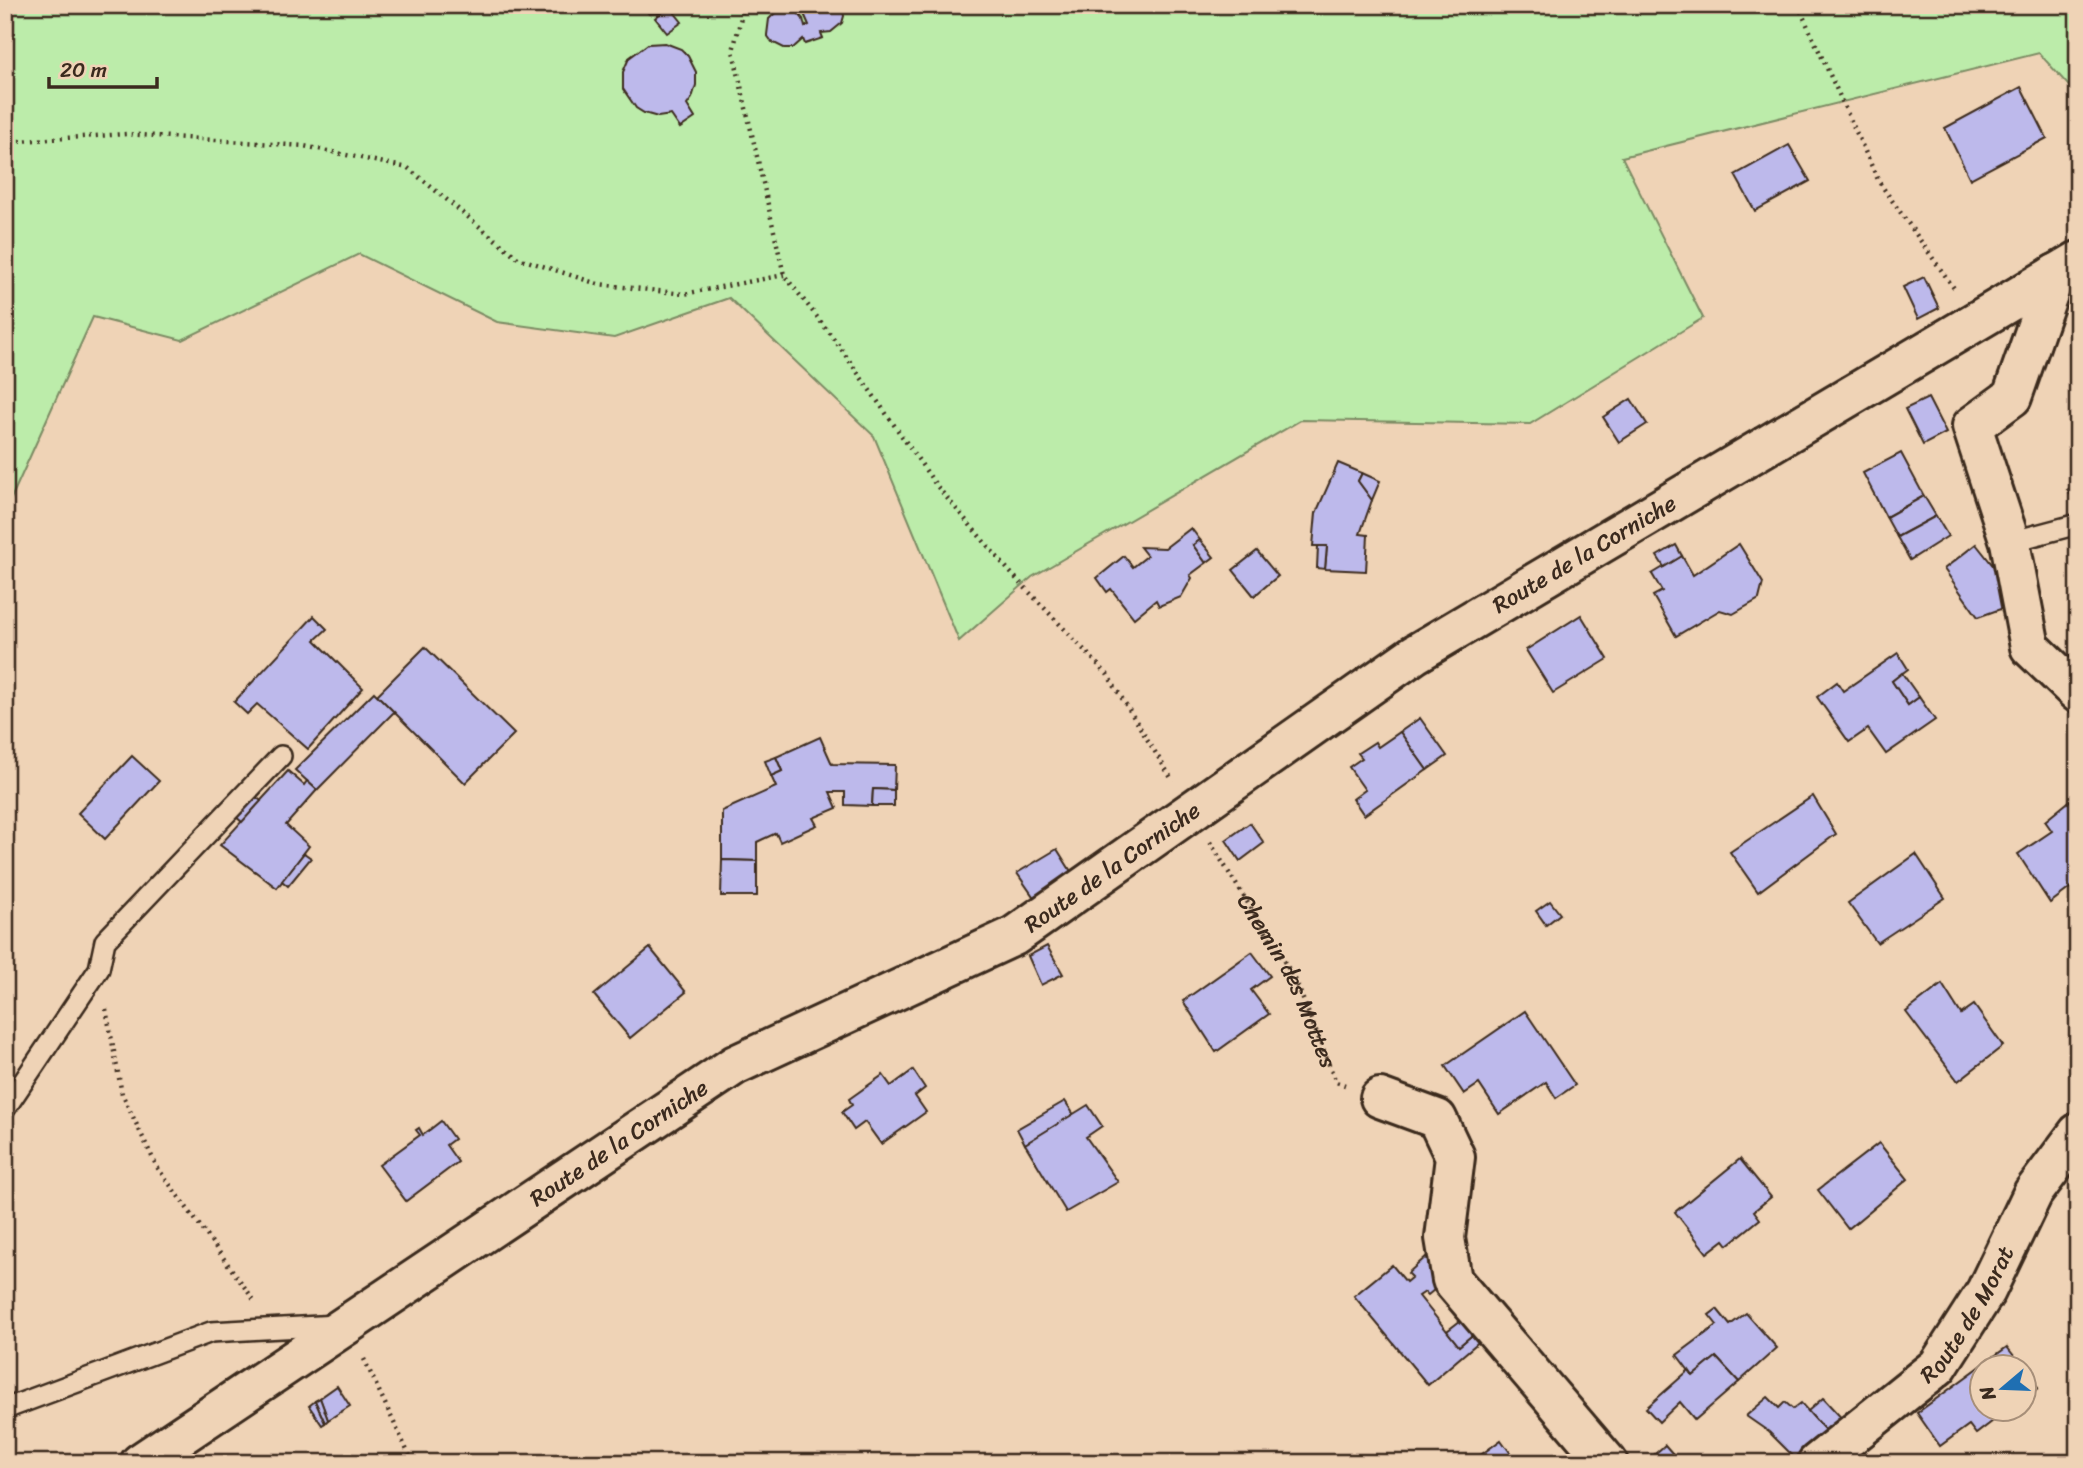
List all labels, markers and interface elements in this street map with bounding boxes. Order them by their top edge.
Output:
scale bar [49,46,158,90]
text: 20 m [60,51,107,89]
street label: Route de la Corniche [1484,483,1684,625]
street label: Route de la Corniche [1015,790,1209,944]
street label: Chemin des Mottes [1226,885,1349,1074]
street label: Route de la Corniche [521,1068,717,1218]
street label: Route de Morat [1910,1239,2025,1394]
north arrow [1968,1352,2038,1422]
text: N [1969,1381,2005,1406]

